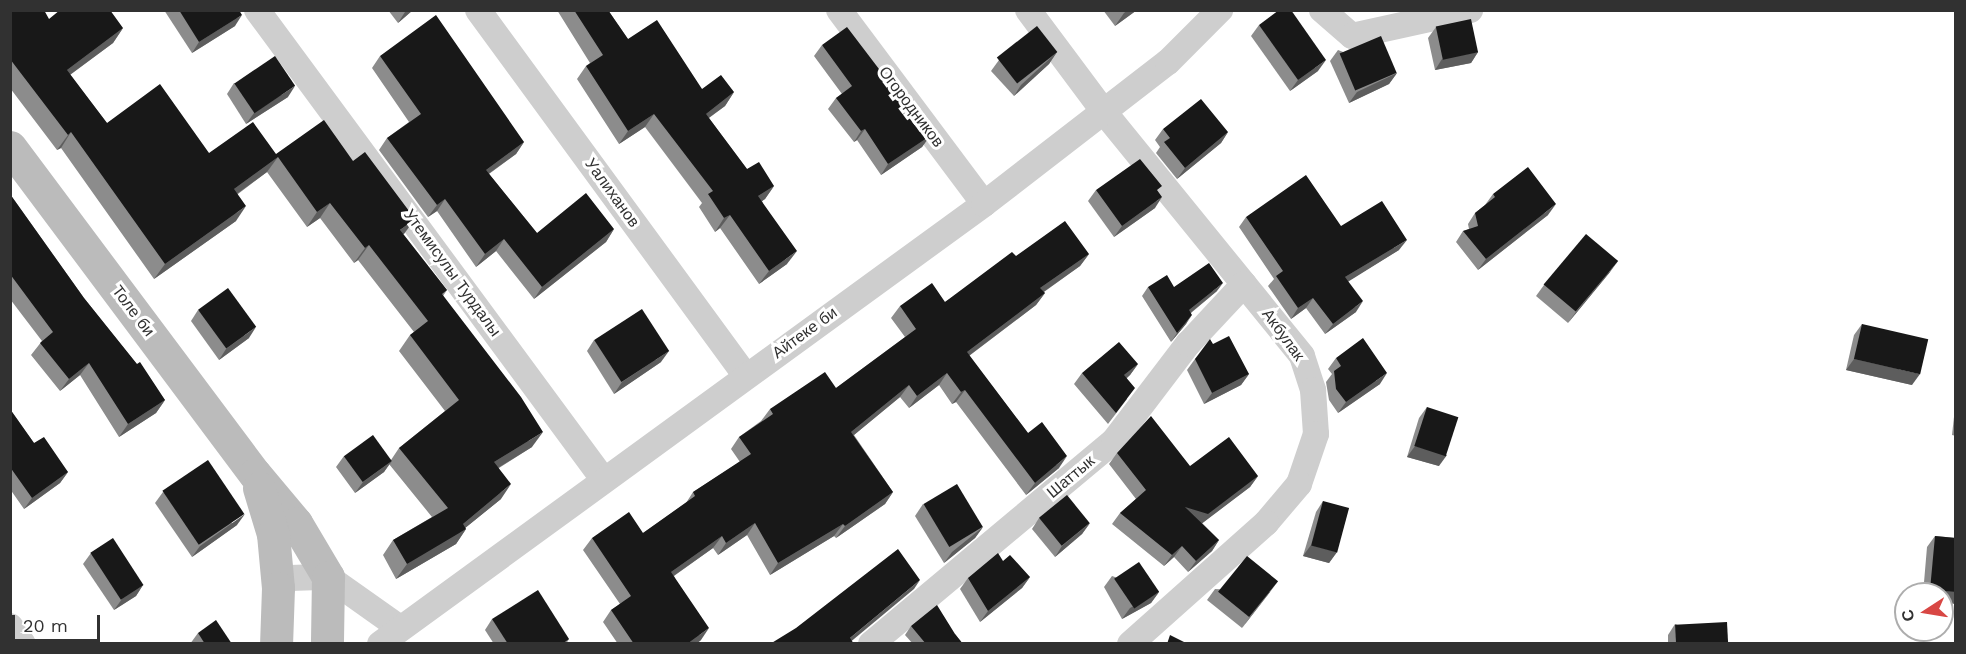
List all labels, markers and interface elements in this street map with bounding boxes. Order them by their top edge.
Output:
street label: Огородников [874,63,948,151]
street label: Уалиханов [581,155,643,231]
street label: Утемисулы Турдалы [399,206,505,340]
street label: Толе би [108,282,158,340]
street label: Айтеке би [769,303,841,363]
street label: Акбулак [1258,305,1308,365]
street label: Шаттык [1043,452,1099,502]
north arrow [1894,582,1954,642]
scale bar [15,603,104,641]
text: С [1897,608,1918,623]
text: 20 m [23,615,68,636]

